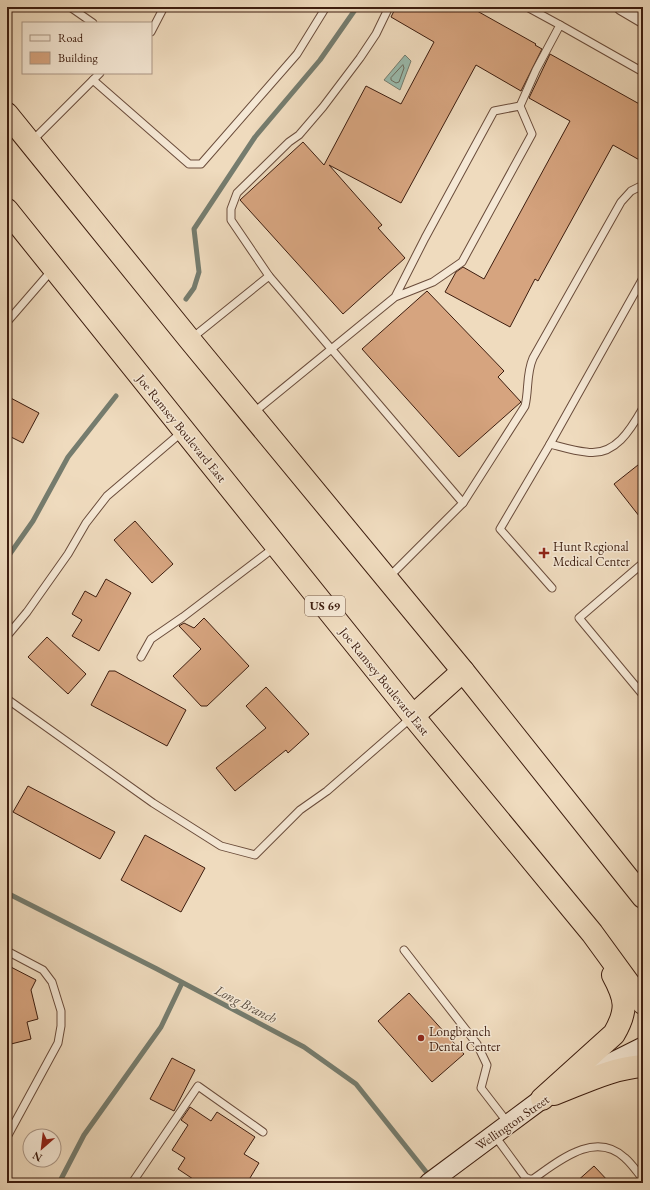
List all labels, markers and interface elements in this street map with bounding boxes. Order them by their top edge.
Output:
legend [22,22,152,74]
text: Road [58,30,84,46]
text: Building [58,50,99,66]
street label: Joe Ramsey Boulevard East [132,370,231,486]
place label: Hunt Regional Medical Center [553,538,630,570]
marker: Hunt Regional Medical Center [538,547,550,559]
road number: US 69 [305,596,345,616]
street label: Joe Ramsey Boulevard East [335,623,434,739]
water label: Long Branch [211,980,280,1027]
place label: Longbranch Dental Center [429,1023,501,1055]
marker: Longbranch Dental Center [416,1033,426,1043]
street label: Wellington Street [472,1091,552,1154]
north arrow [22,1128,62,1168]
text: N [30,1149,45,1165]

